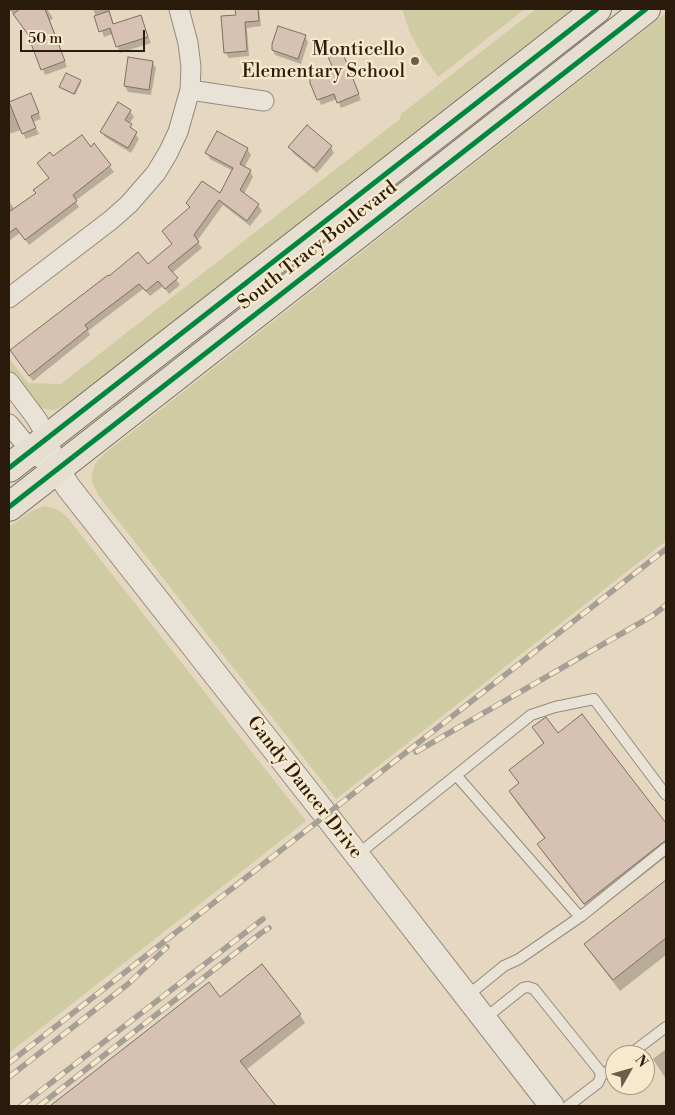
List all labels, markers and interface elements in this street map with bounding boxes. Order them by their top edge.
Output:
scale bar [22,20,148,52]
text: 50 m [28,29,62,48]
place label: Monticello Elementary School [242,39,405,83]
marker: Monticello Elementary School [409,55,421,67]
street label: South Tracy Boulevard [234,177,402,315]
street label: Gandy Dancer Drive [241,712,367,864]
north arrow [605,1045,655,1095]
text: N [631,1051,652,1071]

